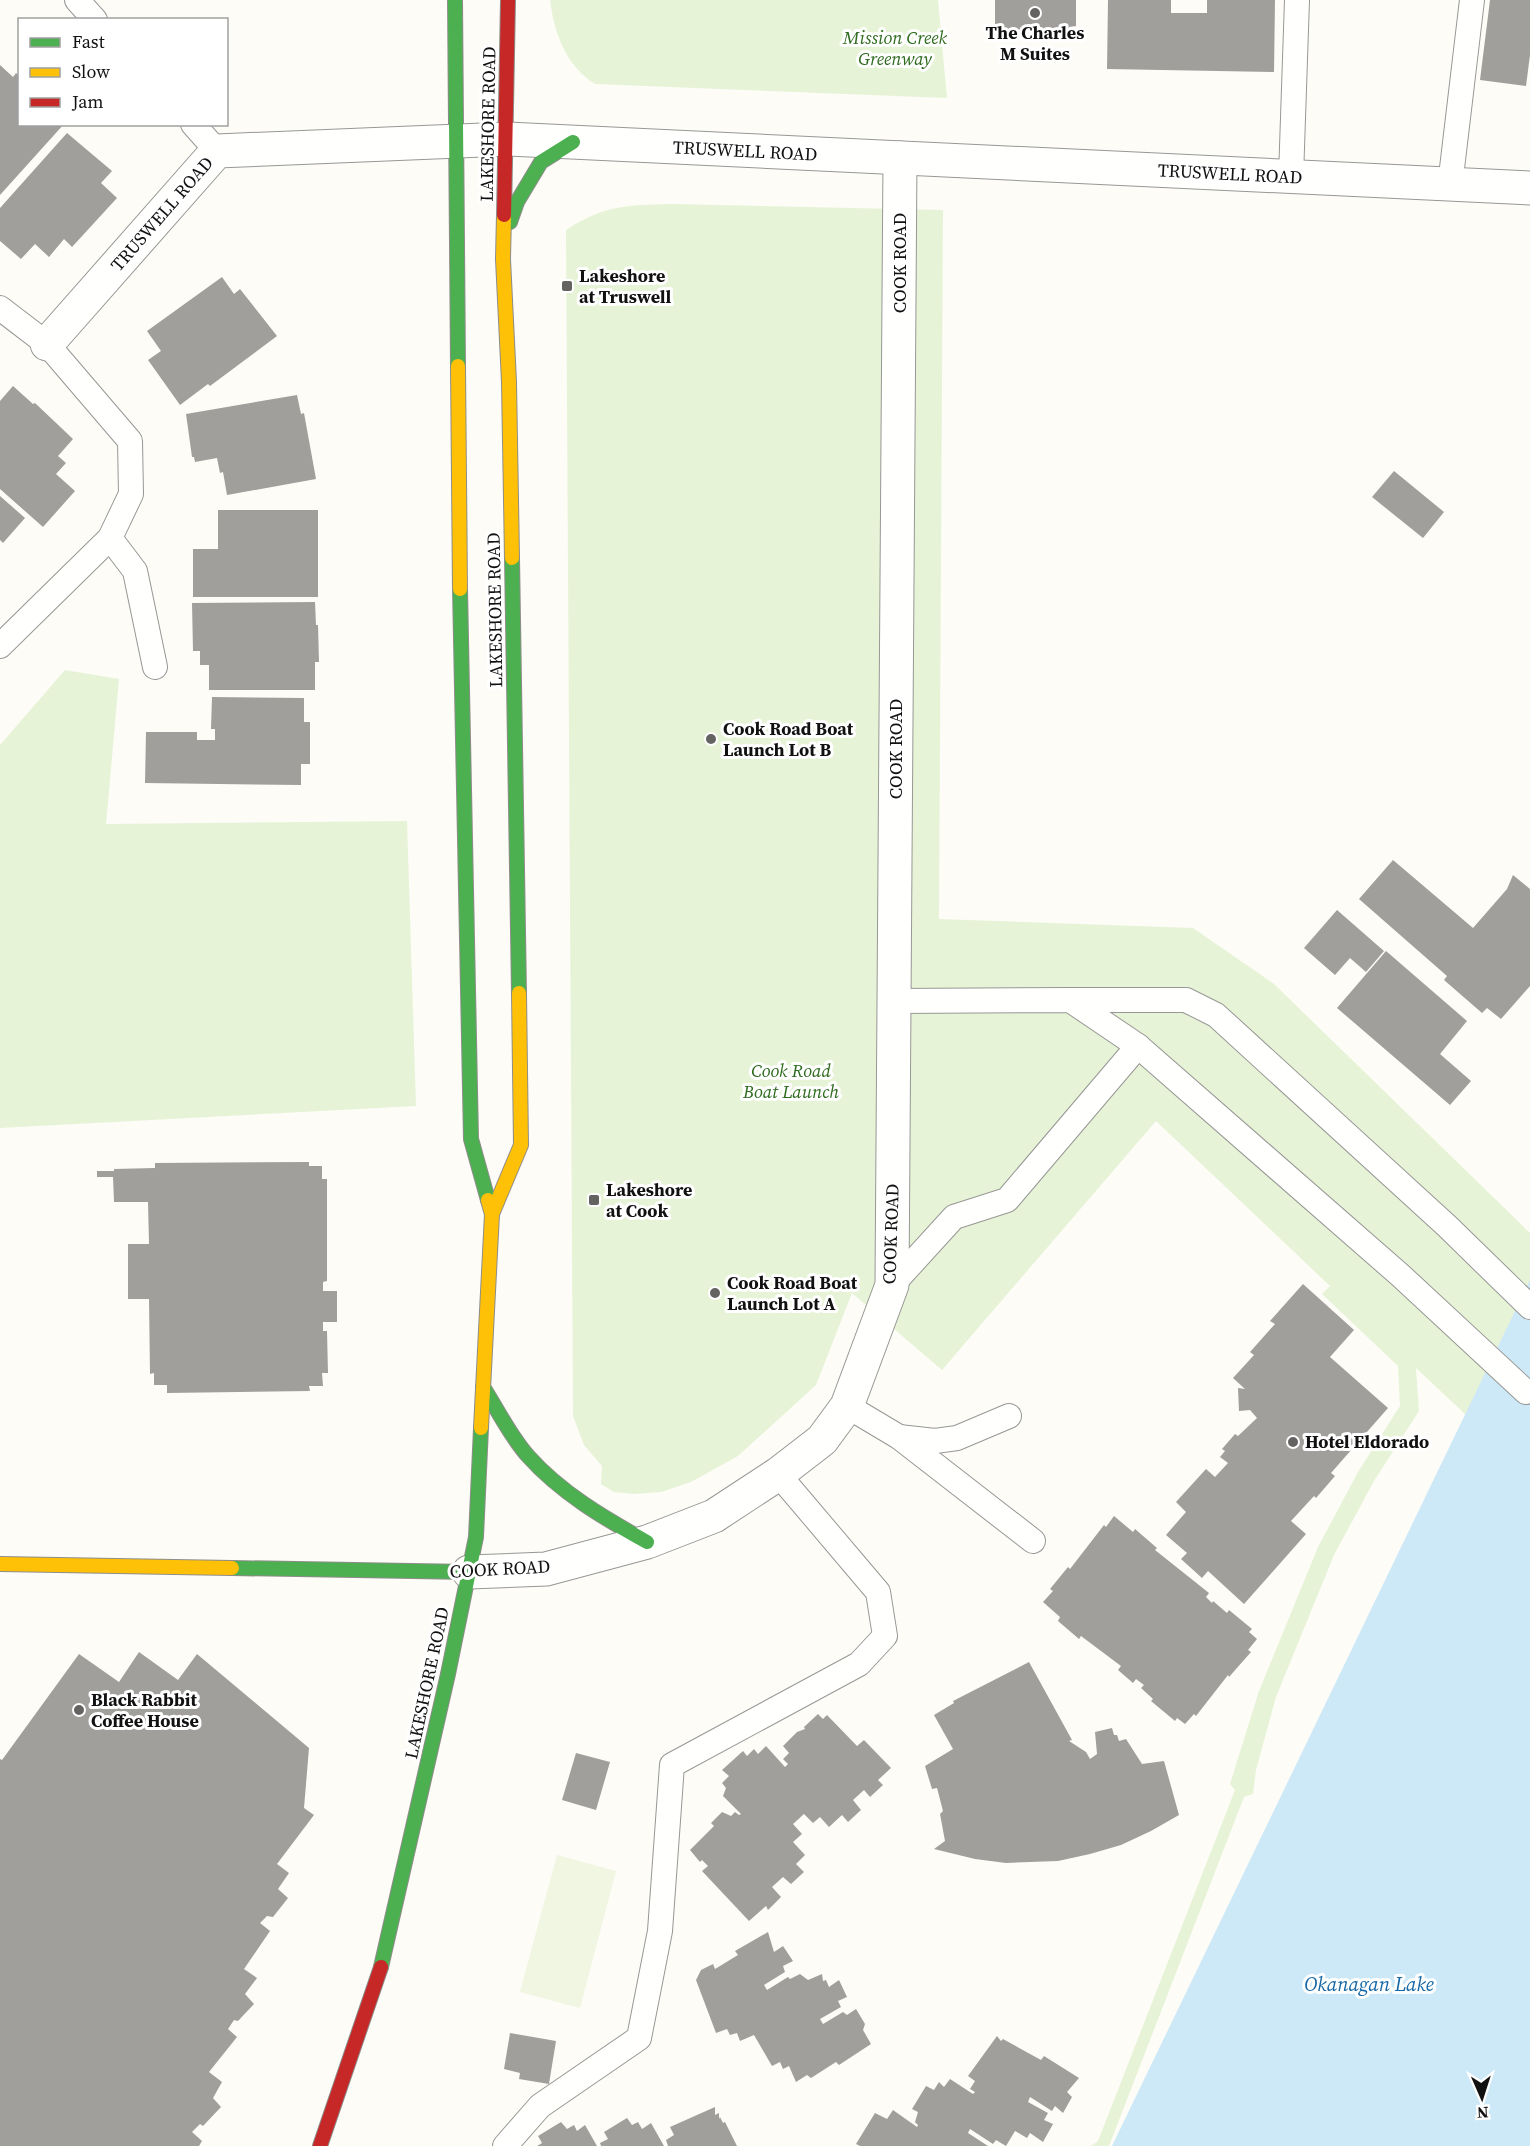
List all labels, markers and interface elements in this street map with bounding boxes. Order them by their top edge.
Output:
marker: The Charles M Suites [1028,6,1042,20]
legend [18,18,228,126]
place label: The Charles M Suites [986,20,1084,66]
park label: Mission Creek Greenway [842,25,947,71]
text: Fast [72,29,105,54]
street label: LAKESHORE ROAD [474,46,501,202]
text: Slow [72,59,110,84]
text: Jam [71,89,104,114]
street label: TRUSWELL ROAD [672,134,818,167]
street label: TRUSWELL ROAD [105,151,219,277]
street label: TRUSWELL ROAD [1157,157,1303,190]
street label: COOK ROAD [887,213,912,313]
place label: Lakeshore at Truswell [579,263,672,309]
marker: Lakeshore at Truswell [560,279,574,293]
street label: LAKESHORE ROAD [481,532,508,688]
street label: COOK ROAD [883,699,908,799]
place label: Cook Road Boat Launch Lot B [723,716,854,762]
marker: Cook Road Boat Launch Lot B [704,732,718,746]
park label: Cook Road Boat Launch [742,1058,839,1104]
place label: Lakeshore at Cook [606,1177,692,1223]
street label: COOK ROAD [876,1183,905,1285]
marker: Lakeshore at Cook [587,1193,601,1207]
place label: Cook Road Boat Launch Lot A [727,1270,858,1316]
marker: Cook Road Boat Launch Lot A [708,1286,722,1300]
place label: Hotel Eldorado [1305,1429,1429,1454]
marker: Hotel Eldorado [1286,1435,1300,1449]
street label: COOK ROAD [449,1553,551,1584]
street label: LAKESHORE ROAD [398,1604,455,1761]
place label: Black Rabbit Coffee House [91,1687,199,1733]
marker: Black Rabbit Coffee House [72,1703,86,1717]
water label: Okanagan Lake [1304,1970,1434,1998]
north arrow [1452,2068,1512,2128]
text: N [1476,2102,1489,2124]

